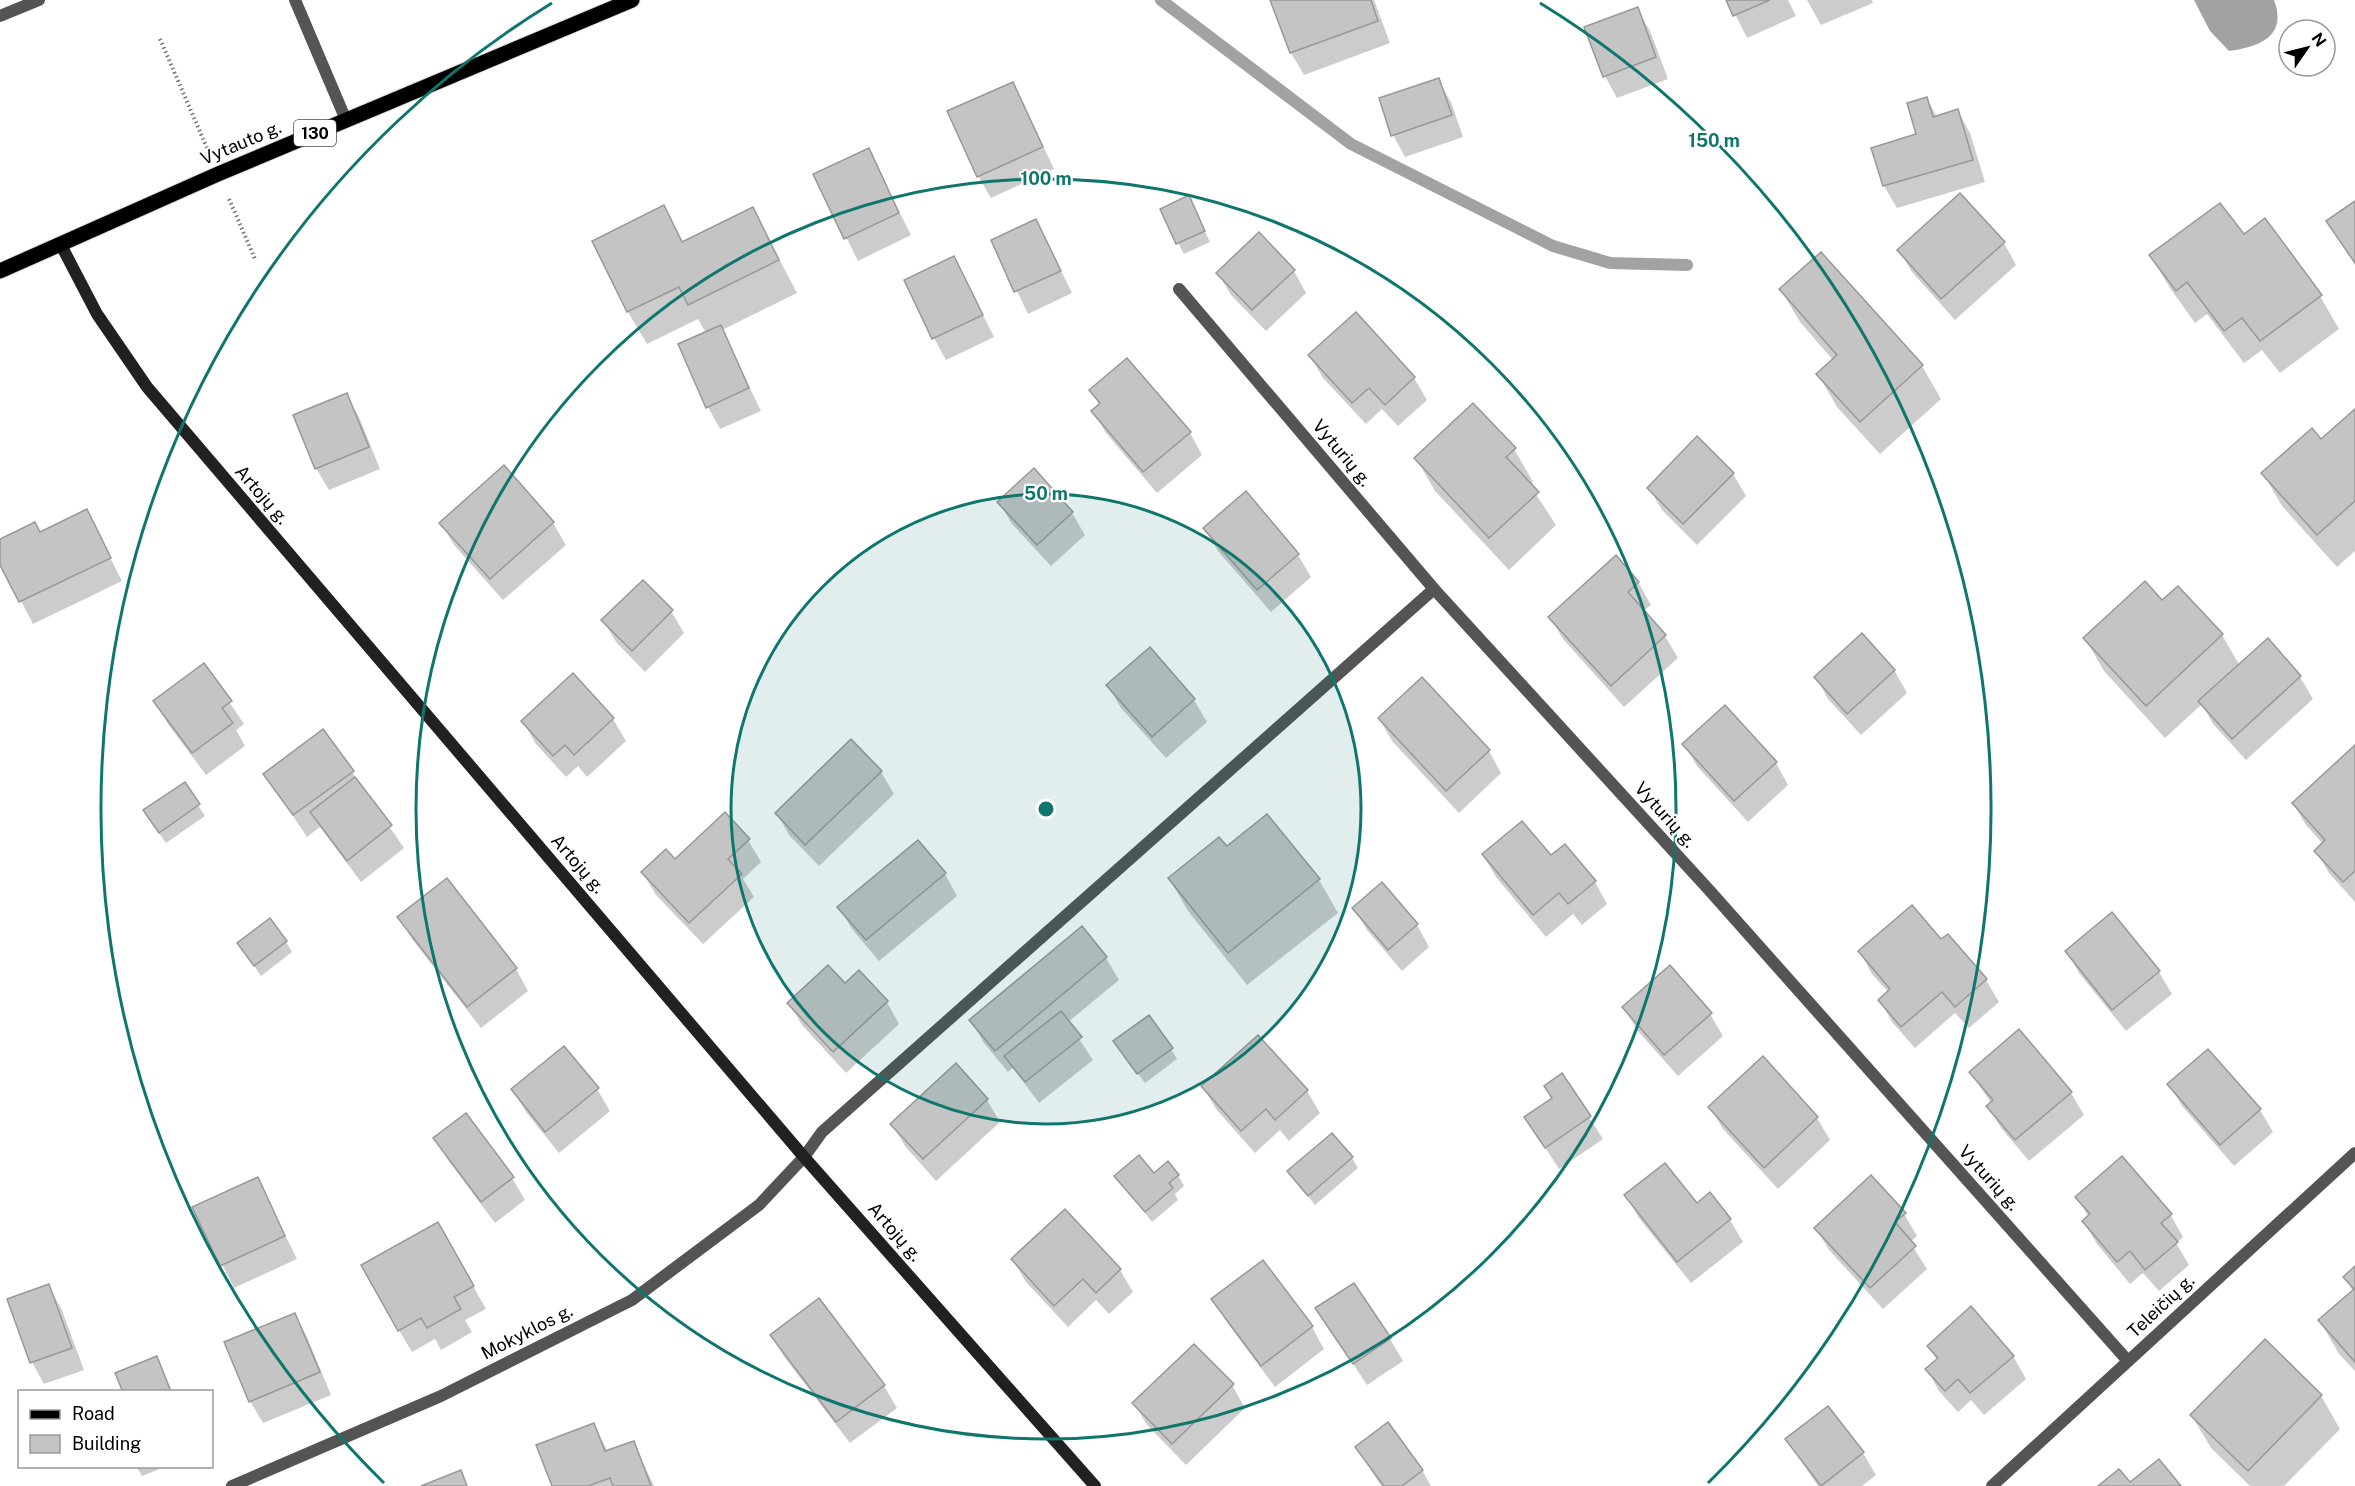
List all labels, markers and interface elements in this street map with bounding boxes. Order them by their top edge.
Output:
north arrow [2277,18,2337,78]
text: N [2308,29,2330,50]
street label: Vytauto g. [197,116,284,169]
road number: 130 [294,120,336,146]
text: 150 m [1688,130,1740,151]
text: 100 m [1020,168,1072,189]
street label: Vyturių g. [1308,415,1376,490]
street label: Artojų g. [231,461,294,528]
text: 50 m [1024,483,1068,504]
street label: Vyturių g. [1631,778,1700,852]
centre of rings [1036,799,1056,819]
street label: Artojų g. [547,830,610,897]
street label: Vyturių g. [1955,1141,2024,1215]
street label: Artojų g. [864,1198,927,1265]
street label: Teleičių g. [2123,1269,2198,1342]
street label: Mokyklos g. [478,1300,576,1364]
legend [18,1390,213,1468]
text: Road [72,1403,115,1424]
text: Building [72,1433,141,1454]

